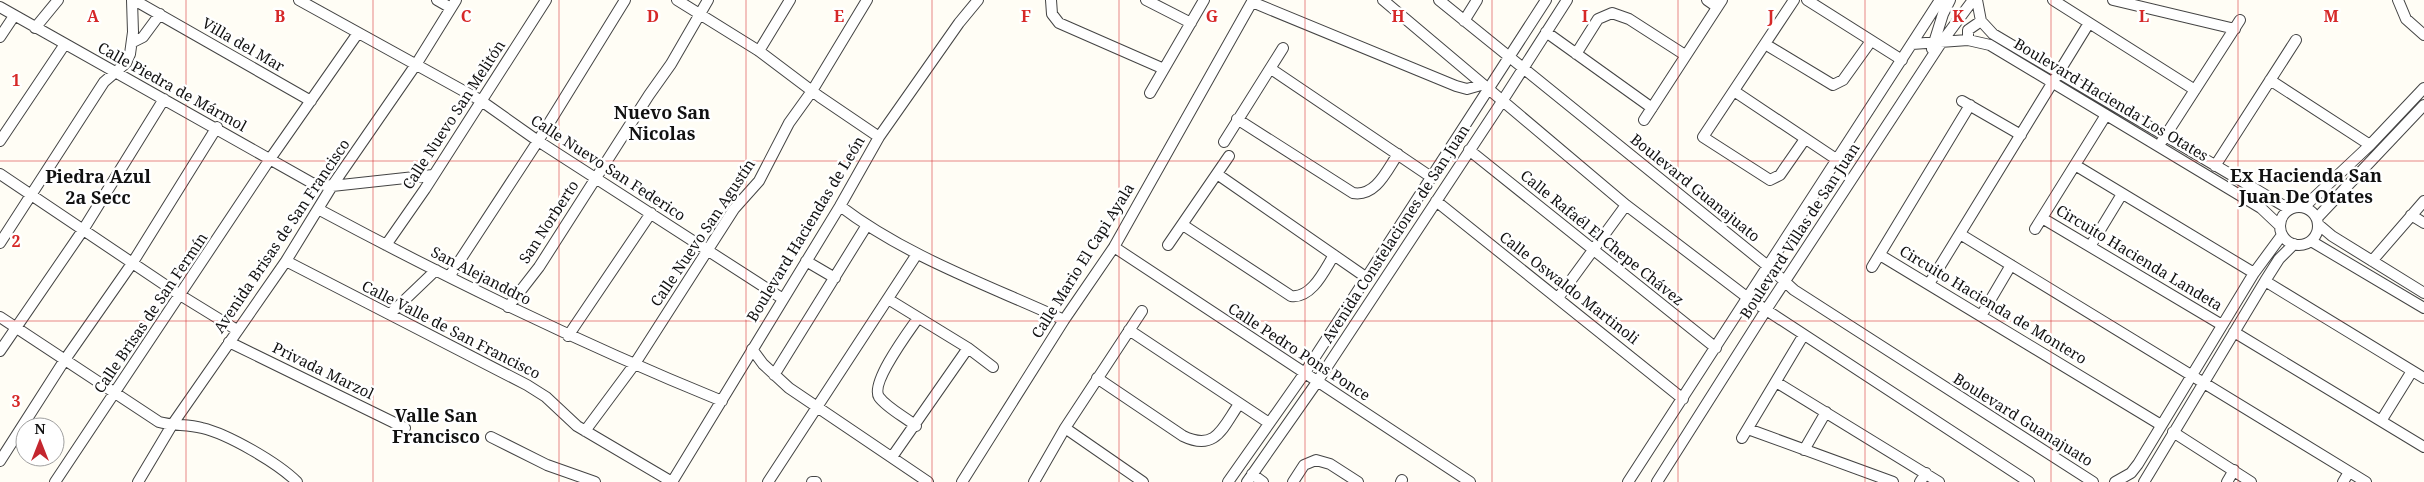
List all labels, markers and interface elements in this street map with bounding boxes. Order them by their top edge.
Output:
text: A [87,5,100,27]
text: B [275,5,286,27]
text: C [461,5,472,27]
text: D [647,5,659,27]
text: E [834,5,844,27]
text: F [1021,5,1031,27]
text: G [1206,5,1218,27]
text: H [1391,5,1405,27]
text: I [1582,5,1588,27]
text: J [1767,5,1775,27]
text: K [1952,5,1964,27]
text: L [2139,5,2149,27]
text: M [2323,5,2339,27]
street label: Villa del Mar [199,12,288,76]
street label: Boulevard Hacienda Los Otates [2011,33,2213,165]
street label: Calle Nuevo San Melitón [397,36,509,193]
street label: Calle Piedra de Mármol [94,37,251,136]
text: 1 [11,69,21,91]
district label: Nuevo San Nicolas [614,100,710,145]
street label: Calle Nuevo San Federico [527,110,690,225]
street label: Avenida Constelaciones de San Juan [1317,120,1474,347]
street label: Boulevard Guanajuato [1627,129,1765,246]
street label: Boulevard Haciendas de León [742,132,869,325]
street label: Avenida Brisas de San Francisco [209,135,354,336]
street label: Boulevard Villas de San Juan [1735,139,1864,322]
street label: Calle Nuevo San Agustín [645,155,759,310]
district label: Ex Hacienda San Juan De Otates [2230,163,2382,208]
district label: Piedra Azul 2a Secc [45,164,152,209]
street label: Calle Rafaél El Chepe Chávez [1517,165,1689,310]
street label: San Norberto [514,176,583,267]
street label: Calle Mario El Capi Ayala [1026,179,1138,342]
street label: Circuito Hacienda Landeta [2053,199,2226,315]
street label: Calle Oswaldo Martinoli [1496,226,1644,348]
street label: Calle Brisas de San Fermín [89,228,212,397]
text: 2 [11,230,21,252]
street label: Circuito Hacienda de Montero [1896,240,2091,368]
street label: San Alejanddro [428,241,535,309]
street label: Calle Valle de San Francisco [359,275,544,383]
street label: Calle Pedro Pons Ponce [1225,298,1374,405]
street label: Privada Marzol [270,337,378,403]
street label: Boulevard Guanajuato [1950,368,2097,470]
text: 3 [11,390,21,412]
district label: Valle San Francisco [392,403,480,448]
north arrow [15,417,65,467]
text: N [34,419,46,438]

